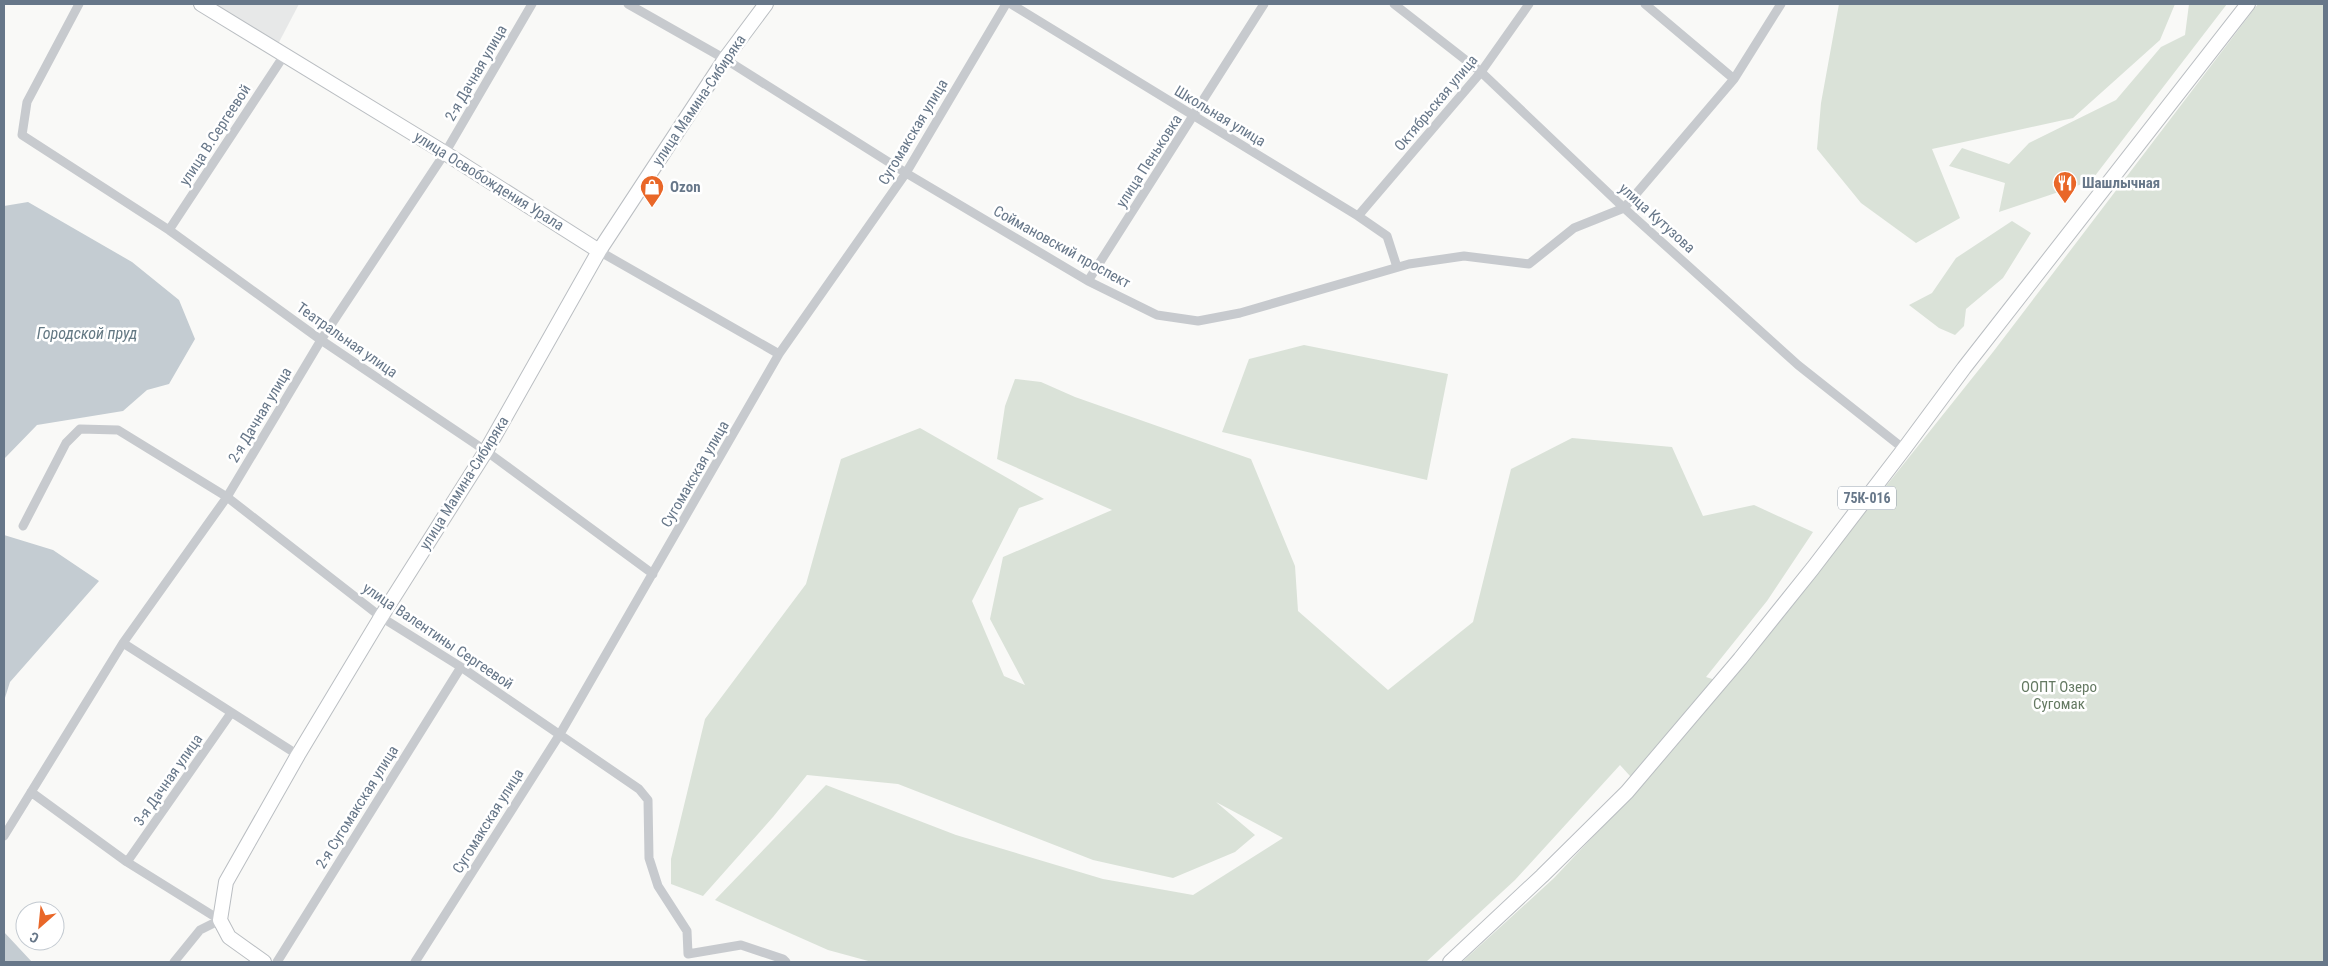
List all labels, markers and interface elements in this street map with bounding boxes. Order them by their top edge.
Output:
street label: 2-я Дачная улица [441,22,511,124]
street label: улица Мамина-Сибиряка [648,31,750,169]
street label: Октябрьская улица [1391,51,1481,155]
street label: Сугомакская улица [874,76,952,188]
street label: улица В.Сергеевой [176,81,254,189]
street label: Школьная улица [1171,82,1269,150]
street label: улица Пеньковка [1112,111,1186,211]
street label: улица Освобождения Урала [411,127,567,235]
restaurant icon: Шашлычная [2052,170,2078,204]
shop icon: Ozon [639,174,665,208]
place label: Шашлычная [2082,174,2160,192]
place label: Ozon [670,178,701,196]
street label: улица Кутузова [1615,179,1699,257]
street label: Соймановский проспект [990,202,1134,292]
street label: Театральная улица [293,299,401,381]
water label: Городской пруд [37,324,137,343]
street label: 2-я Дачная улица [225,364,295,466]
street label: улица Мамина-Сибиряка [416,413,512,553]
street label: Сугомакская улица [657,418,733,530]
road number: 75К-016 [1838,486,1896,509]
street label: улица Валентины Сергеевой [359,579,517,693]
park label: ООПТ Озеро Сугомак [2021,678,2097,713]
street label: 3-я Дачная улица [130,731,206,829]
street label: 2-я Сугомакская улица [312,742,402,872]
street label: Сугомакская улица [449,765,527,877]
north arrow [15,901,65,951]
text: С [27,929,41,947]

